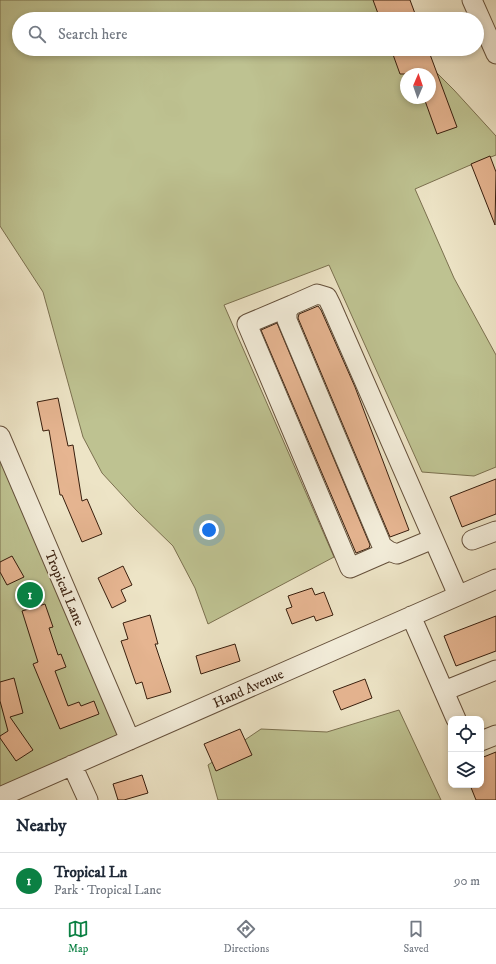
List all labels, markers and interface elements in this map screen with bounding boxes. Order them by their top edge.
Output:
search box [12,12,484,56]
icon: search [26,23,48,45]
text: Search here [58,25,127,44]
north arrow [400,68,436,104]
your location [199,520,219,540]
street label: Tropical Lane [40,548,88,629]
pin: 1 [17,580,43,610]
street label: Hand Avenue [210,665,287,712]
map controls [448,716,484,788]
button: locate [448,716,484,752]
button: layers [448,752,484,788]
text: Nearby [16,815,66,837]
text: Tropical Ln [54,863,127,882]
text: 1 [27,873,31,889]
text: 90 m [454,873,480,889]
text: Park · Tropical Lane [54,882,161,898]
tab: Map [67,918,89,956]
tab: Directions [224,918,269,956]
tab: Saved [404,918,429,956]

